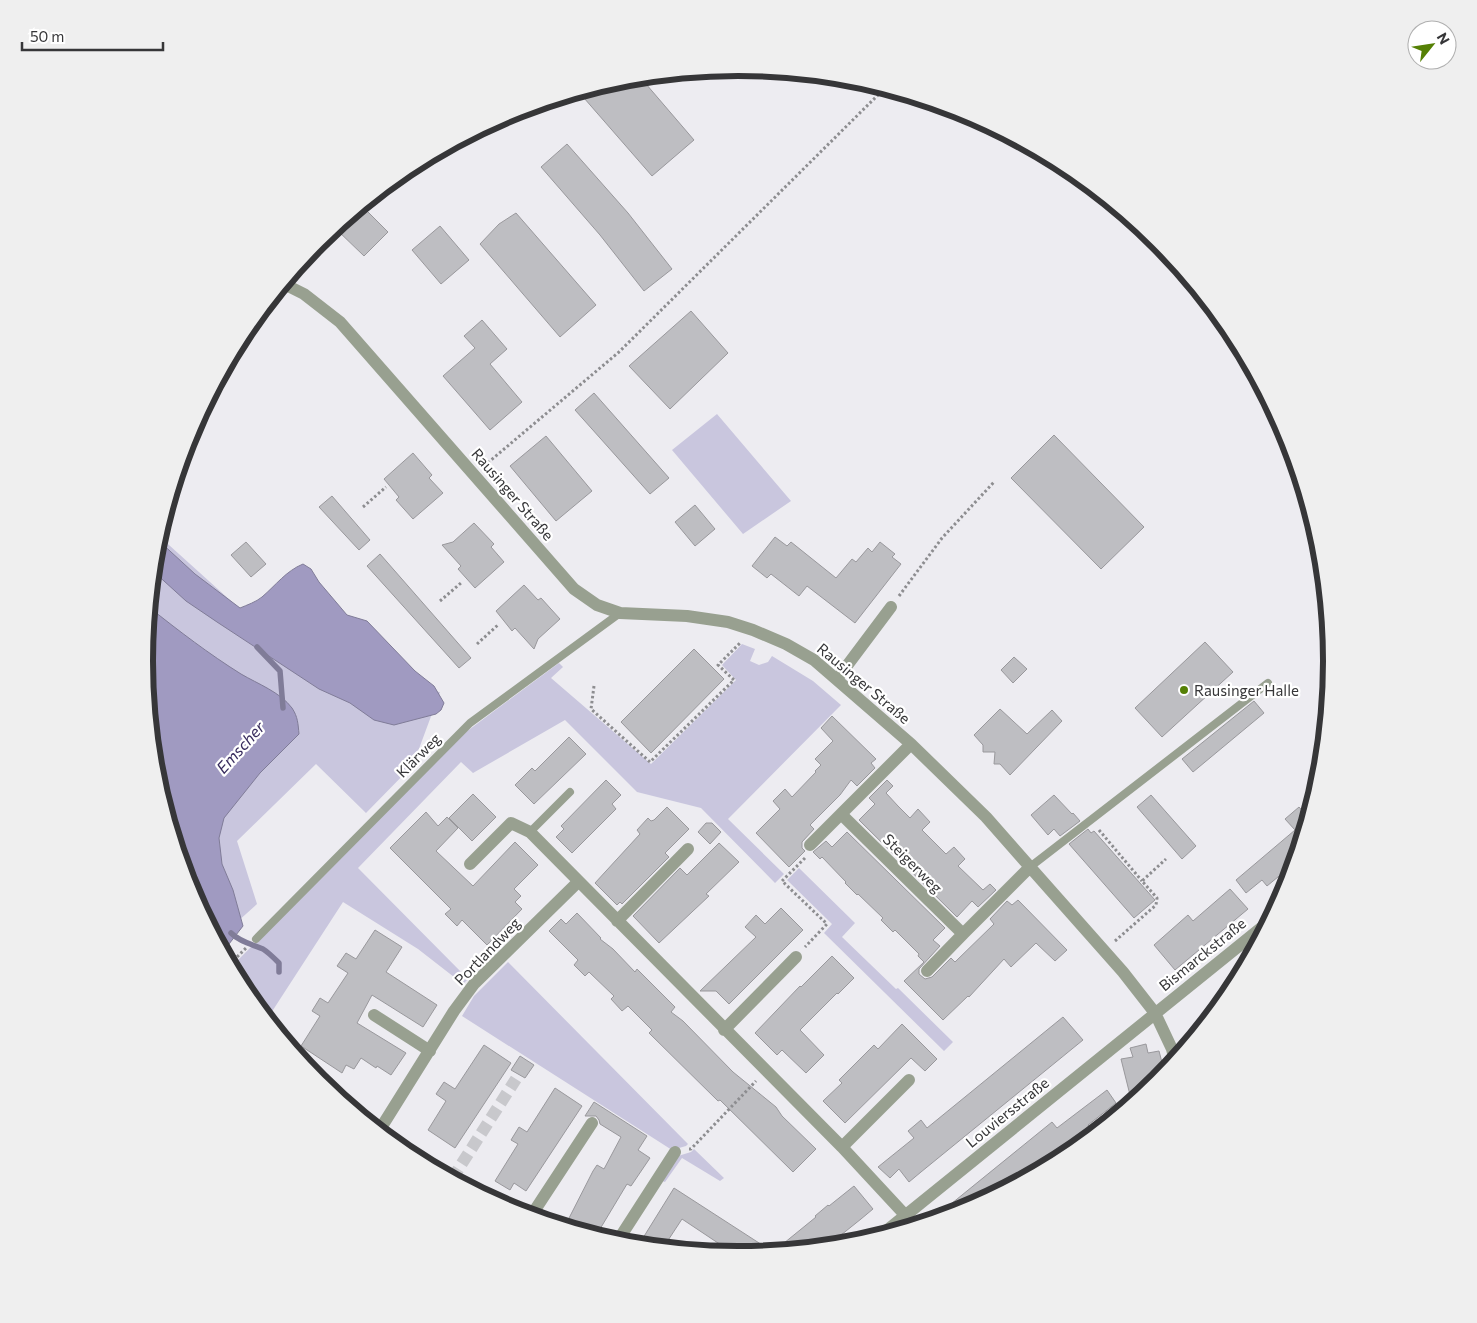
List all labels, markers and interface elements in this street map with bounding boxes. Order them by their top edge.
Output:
scale bar [22,20,164,52]
north arrow [1407,20,1457,70]
text: 50 m [30,27,64,45]
text: N [1434,29,1454,47]
street label: Rausinger Straße [468,444,558,544]
street label: Rausinger Straße [814,639,914,727]
place label: Rausinger Halle [1194,681,1299,699]
marker: Rausinger Halle [1178,684,1190,696]
water label: Emscher [212,717,268,777]
street label: Klärweg [392,729,444,781]
street label: Steigerweg [880,830,946,896]
street label: Portlandweg [450,913,524,989]
street label: Bismarckstraße [1155,914,1249,994]
street label: Louviersstraße [962,1073,1052,1151]

